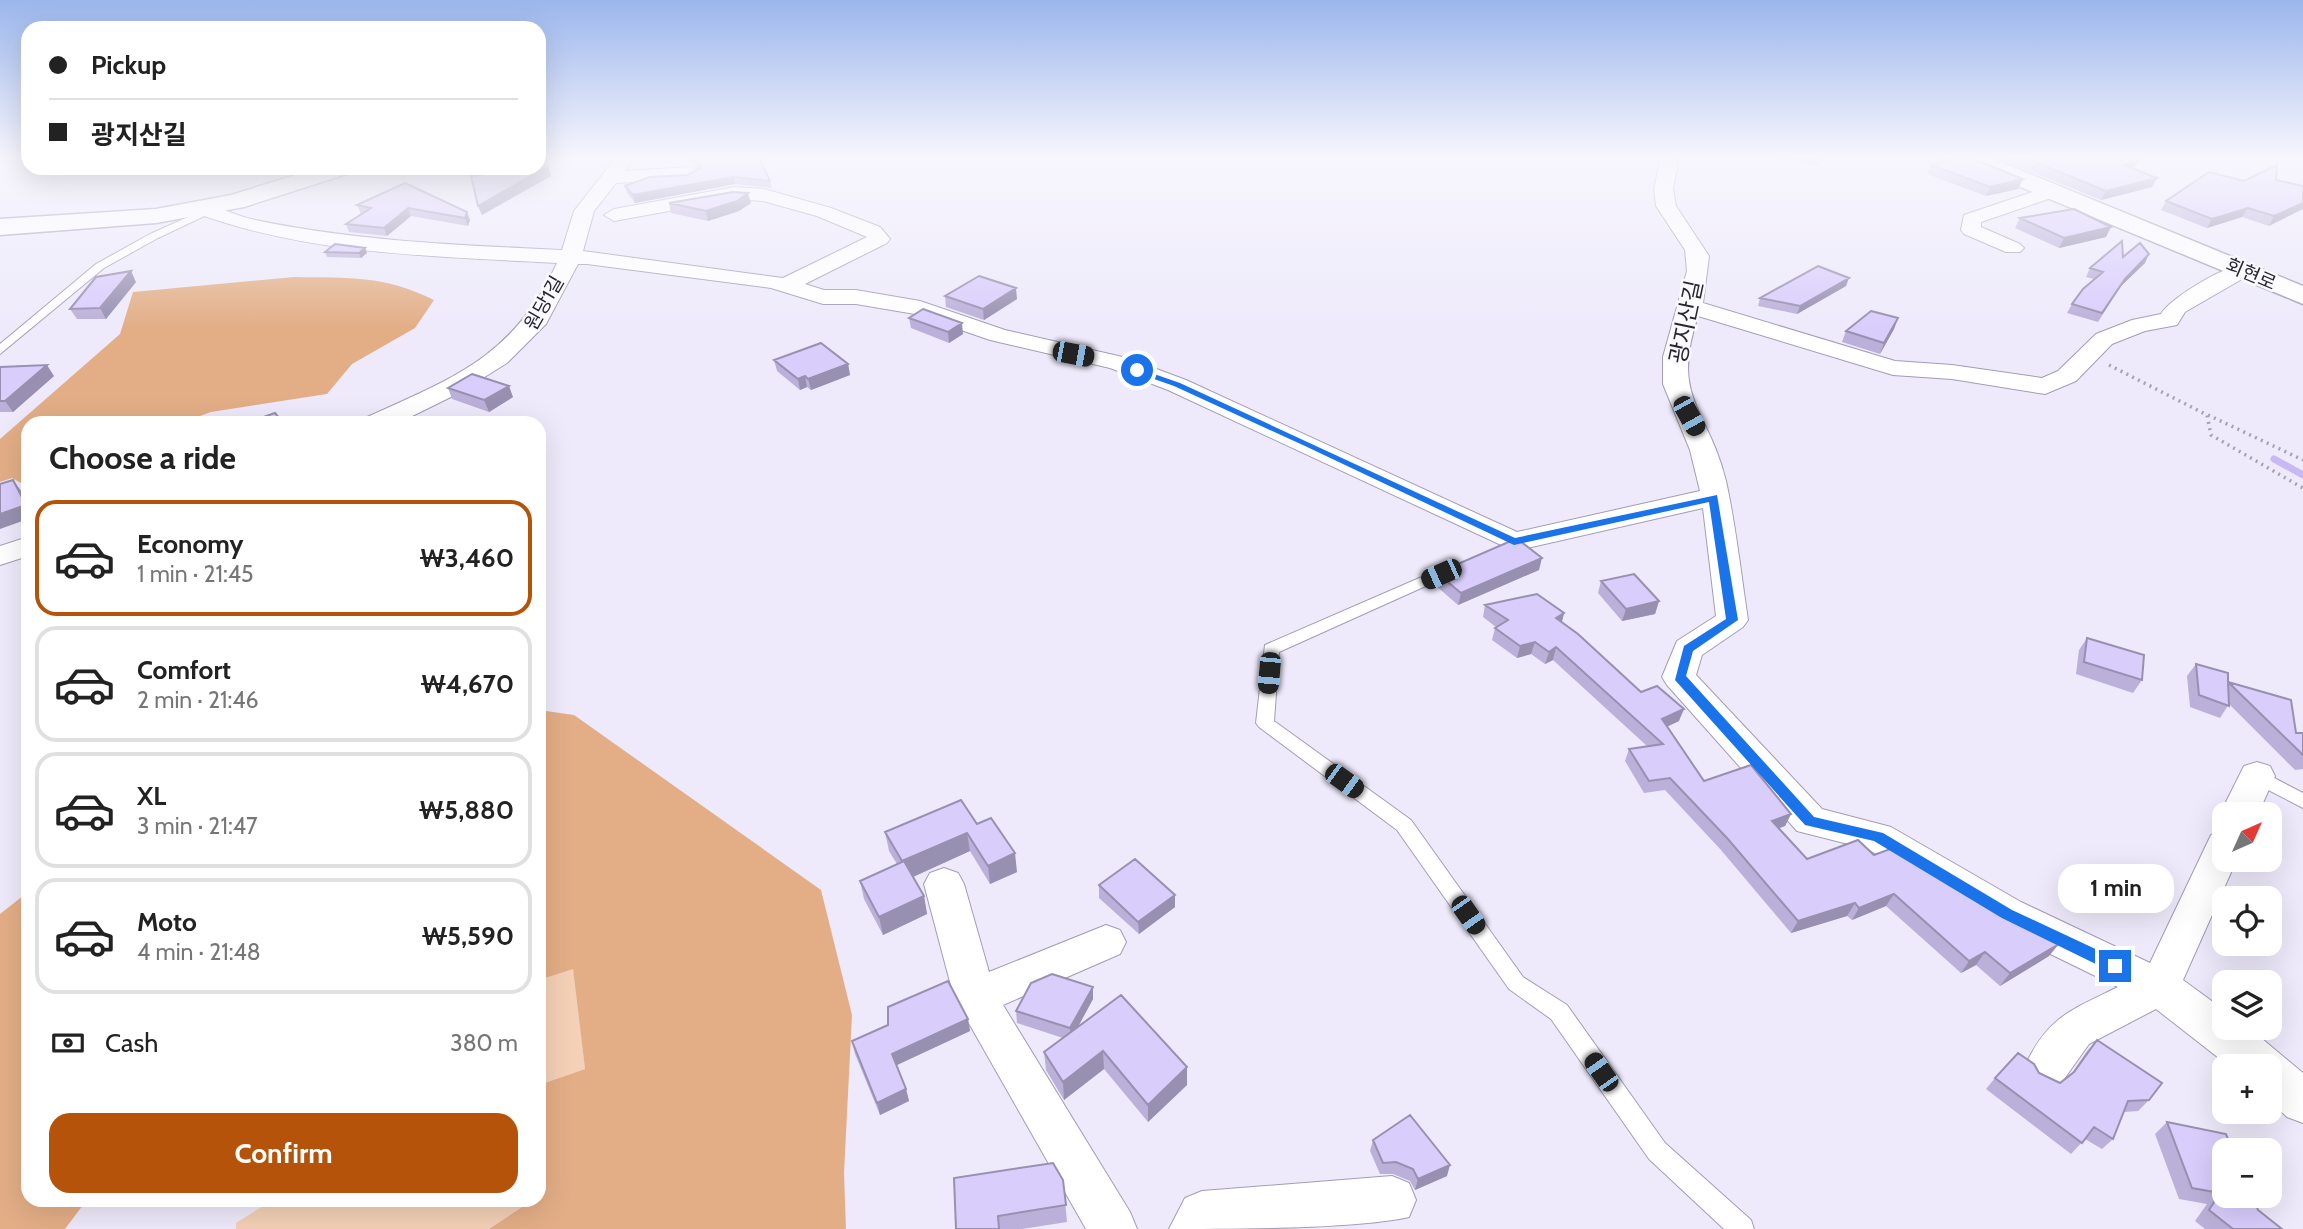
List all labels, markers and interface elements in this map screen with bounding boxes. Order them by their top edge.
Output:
text: Pickup [91,49,166,81]
text: 광지산길 [91,119,187,151]
street label: 회현로 [2222,253,2280,295]
street label: 원당1길 [519,272,569,334]
street label: 광지산길 [1664,278,1708,366]
car [1051,340,1096,368]
route start [1121,354,1153,386]
car [1670,393,1709,439]
text: Choose a ride [49,438,236,477]
icon: car [53,527,116,590]
text: Economy [137,528,243,560]
text: ₩3,460 [420,542,514,574]
car [1418,556,1465,592]
text: 1 min · 21:45 [137,560,253,588]
car [1257,651,1282,695]
icon: car [53,653,116,716]
text: Comfort [137,654,231,686]
text: ₩4,670 [421,668,514,700]
text: 2 min · 21:46 [137,686,259,714]
car [1321,760,1368,802]
icon: car [53,779,116,842]
text: XL [137,780,166,812]
text: ₩5,880 [419,794,514,826]
north arrow [2212,802,2282,872]
map controls [2212,802,2282,1208]
text: 3 min · 21:47 [137,812,258,840]
callout: 1 min [2057,864,2173,914]
text: 1 min [2090,874,2142,902]
button: locate [2212,886,2282,956]
car [1448,892,1489,938]
icon: car [53,905,116,968]
text: Moto [137,906,197,938]
text: ₩5,590 [422,920,514,952]
text: 4 min · 21:48 [137,938,261,966]
route end [2099,950,2131,982]
button: layers [2212,970,2282,1040]
icon: cash [49,1024,87,1062]
text: Cash [105,1027,158,1059]
text: 380 m [450,1029,518,1057]
car [1581,1049,1622,1095]
button: + [2212,1054,2282,1124]
button: Confirm [49,1113,518,1193]
button: − [2212,1138,2282,1208]

